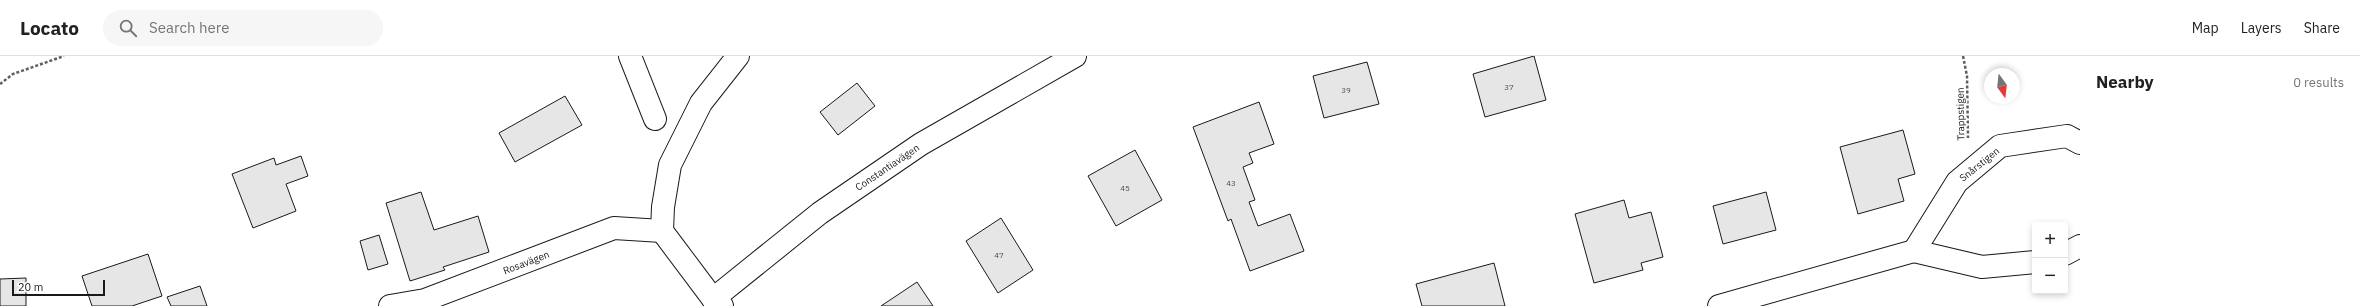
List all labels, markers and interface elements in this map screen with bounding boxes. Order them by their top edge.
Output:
search box [103,10,383,46]
text: Locato [20,16,79,40]
icon: search [117,17,139,39]
text: Search here [149,18,229,37]
text: Map [2192,19,2219,37]
text: Layers [2241,19,2282,37]
text: Share [2304,19,2340,37]
north arrow [1984,68,2020,104]
text: Nearby [2096,71,2154,93]
text: 0 results [2293,74,2344,91]
house number: 37 [1504,82,1514,92]
house number: 39 [1341,85,1351,95]
street label: Trappstigen [1954,87,1967,141]
street label: Constantiavägen [853,141,922,194]
street label: Snårstigen [1957,144,2002,184]
house number: 43 [1226,178,1236,188]
house number: 45 [1120,183,1130,193]
map controls [2032,222,2068,294]
button: + [2032,222,2068,258]
street label: Rosavägen [501,248,551,277]
house number: 47 [994,250,1004,260]
button: − [2032,258,2068,294]
scale bar [12,278,105,297]
text: 20 m [18,280,43,294]

